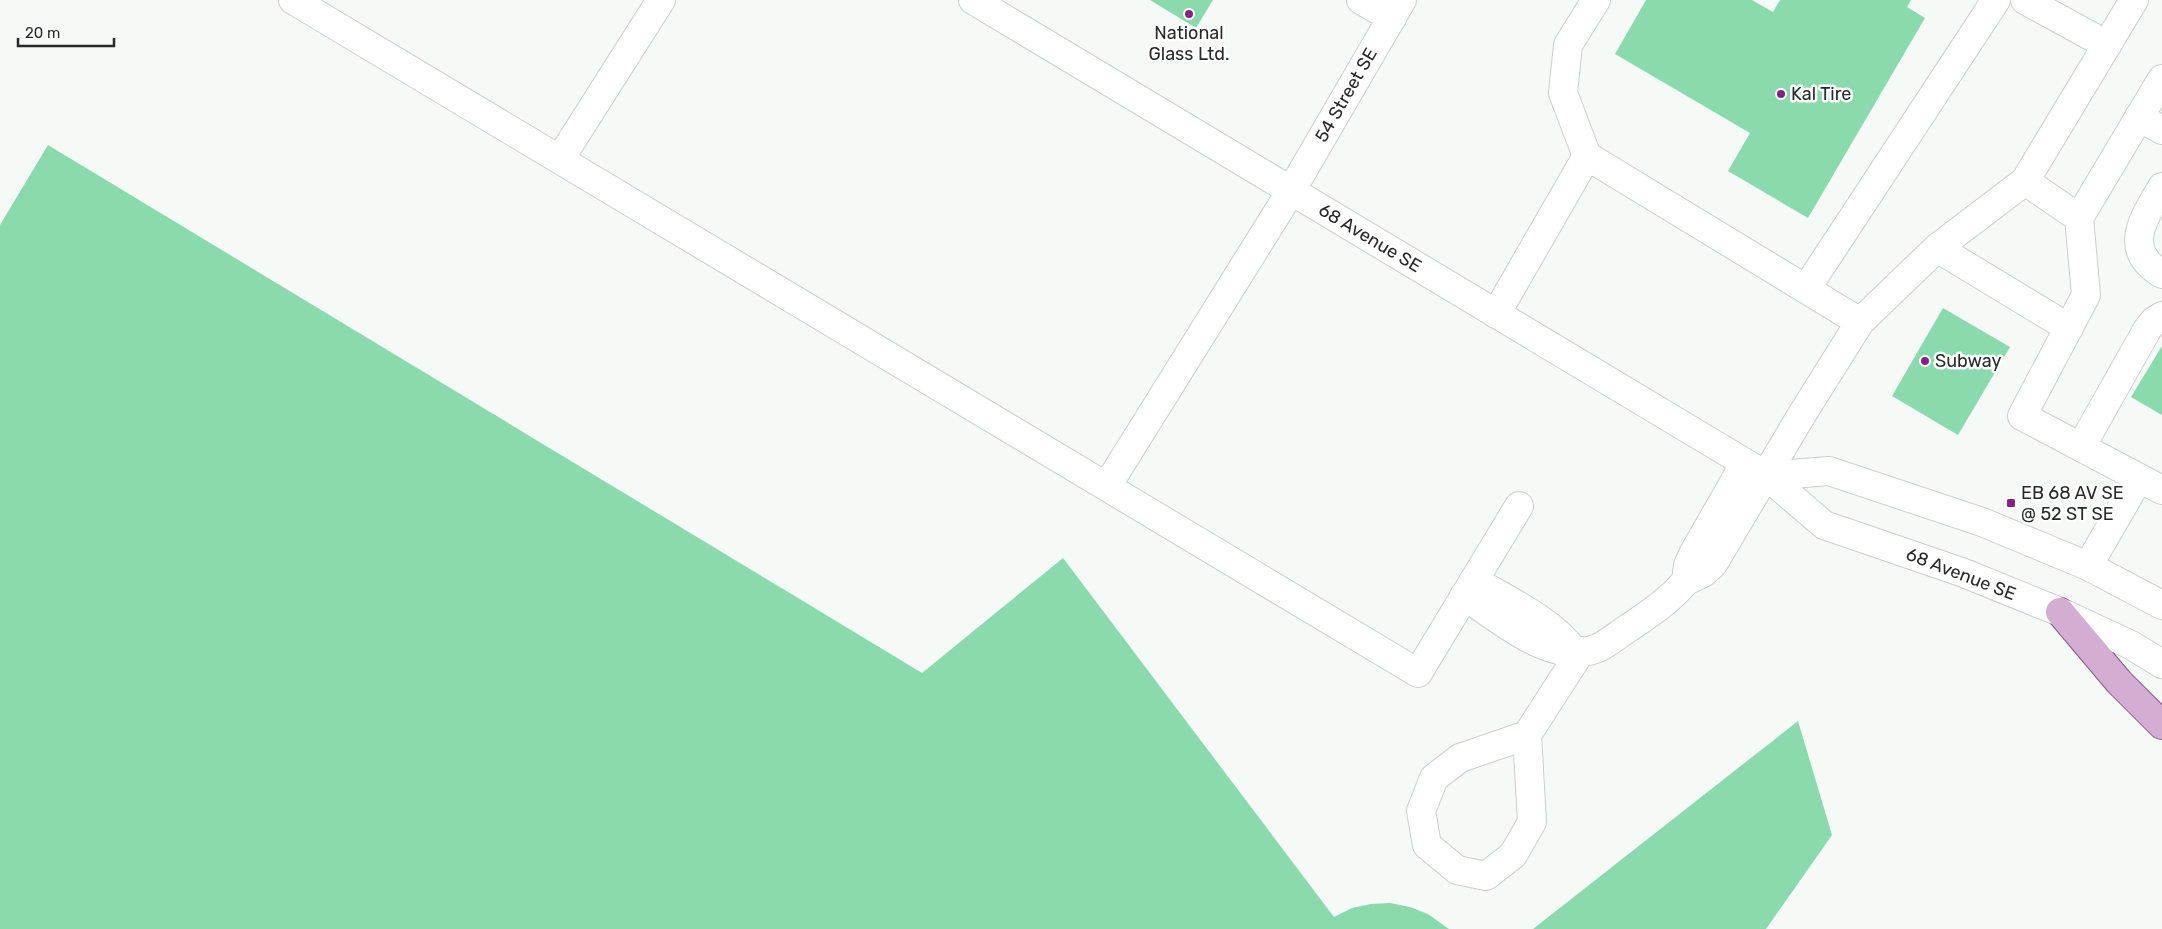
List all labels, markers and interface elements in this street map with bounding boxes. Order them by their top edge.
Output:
marker: National Glass Ltd. [1183,8,1195,20]
scale bar [18,15,114,47]
place label: National Glass Ltd. [1149,22,1229,65]
text: 20 m [25,24,60,42]
street label: 54 Street SE [1310,44,1382,146]
place label: Kal Tire [1791,83,1851,105]
marker: Kal Tire [1775,88,1787,100]
street label: 68 Avenue SE [1315,199,1425,277]
place label: Subway [1935,350,2001,372]
marker: Subway [1919,355,1931,367]
place label: EB 68 AV SE @ 52 ST SE [2021,482,2124,525]
marker: EB 68 AV SE @ 52 ST SE [2005,497,2017,509]
street label: 68 Avenue SE [1903,543,2019,605]

